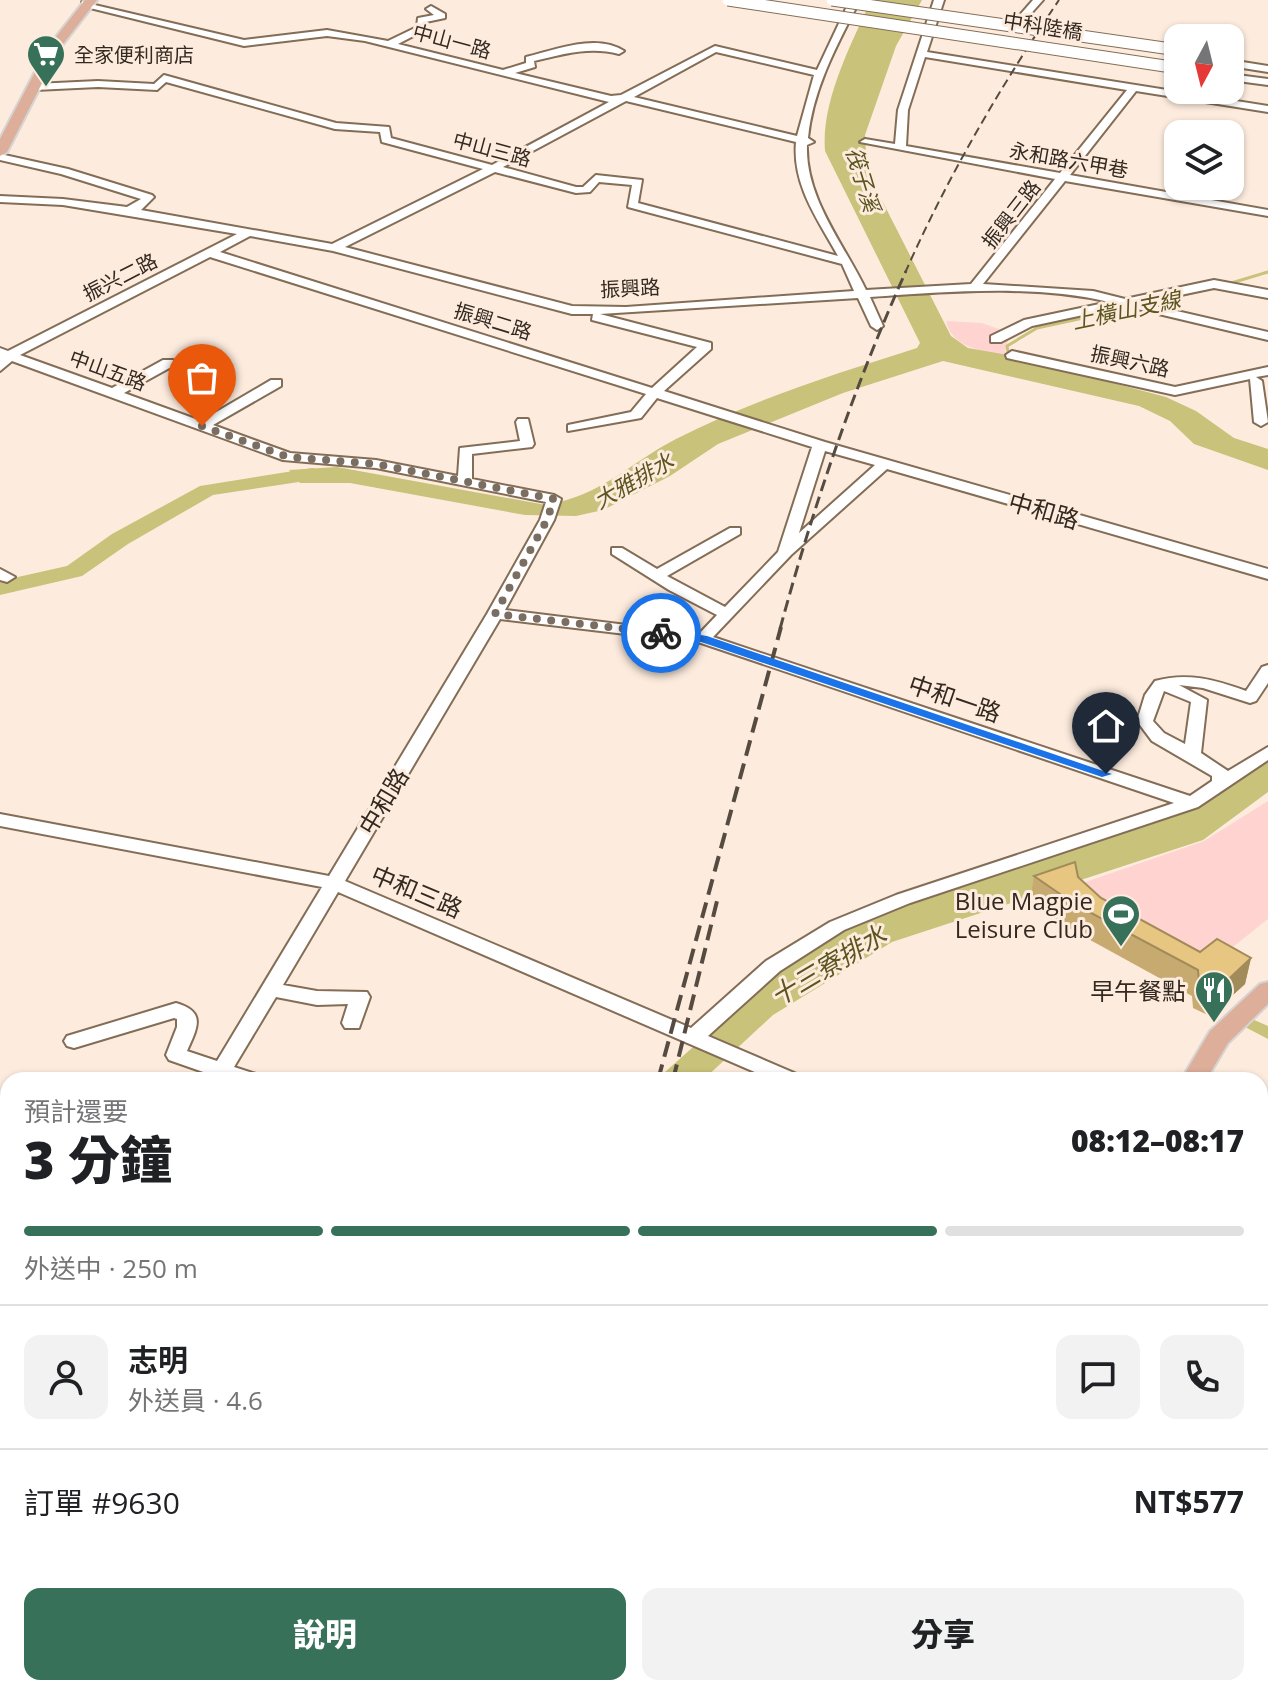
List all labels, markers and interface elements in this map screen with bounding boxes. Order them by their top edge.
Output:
street label: 中科陸橋 [1001,6,1085,46]
street label: 中山一路 [410,18,494,64]
north arrow [1164,24,1244,104]
map controls [1164,24,1244,200]
supermarket icon: 全家便利商店 [25,33,67,88]
place label: 全家便利商店 [74,41,194,68]
button: layers [1164,120,1244,200]
street label: 中山三路 [450,126,534,172]
street label: 永和路六甲巷 [1008,136,1130,184]
water label: 筏子溪 [840,143,889,218]
street label: 振興三路 [976,174,1046,254]
street label: 振兴二路 [78,247,162,307]
street label: 振興路 [599,273,661,303]
water label: 上橫山支線 [1069,282,1186,335]
street label: 振興二路 [451,296,535,346]
street label: 振興六路 [1088,339,1172,383]
street label: 中山五路 [66,344,150,396]
pin [168,344,236,426]
icon: bag [180,356,224,400]
water label: 大雅排水 [587,445,679,515]
street label: 中和路 [1005,484,1083,536]
courier [621,593,701,673]
icon: bike [639,611,683,655]
street label: 中和一路 [904,667,1006,729]
pin [1072,692,1140,774]
icon: home [1084,704,1128,748]
street label: 中和路 [350,762,416,840]
street label: 中和三路 [366,857,468,925]
place label: Blue Magpie Leisure Club [955,884,1093,945]
sports icon: Blue Magpie Leisure Club [1100,893,1142,948]
water label: 十三寮排水 [763,916,894,1014]
restaurant icon: 早午餐點 [1193,969,1235,1024]
place label: 早午餐點 [1090,974,1186,1007]
text: 預計還要 [24,1093,128,1129]
text: 08:12–08:17 [1071,1120,1244,1161]
text: 3 分鐘 [24,1123,172,1194]
text: 外送中 · 250 m [24,1250,198,1286]
button: person [24,1335,108,1419]
button: chat [1056,1335,1140,1419]
button: phone [1160,1335,1244,1419]
text: 志明 [128,1339,188,1380]
text: 外送員 · 4.6 [128,1382,263,1418]
text: NT$577 [1134,1481,1244,1522]
text: 訂單 #9630 [24,1482,180,1523]
button: 說明 [24,1588,626,1680]
button: 分享 [642,1588,1244,1680]

